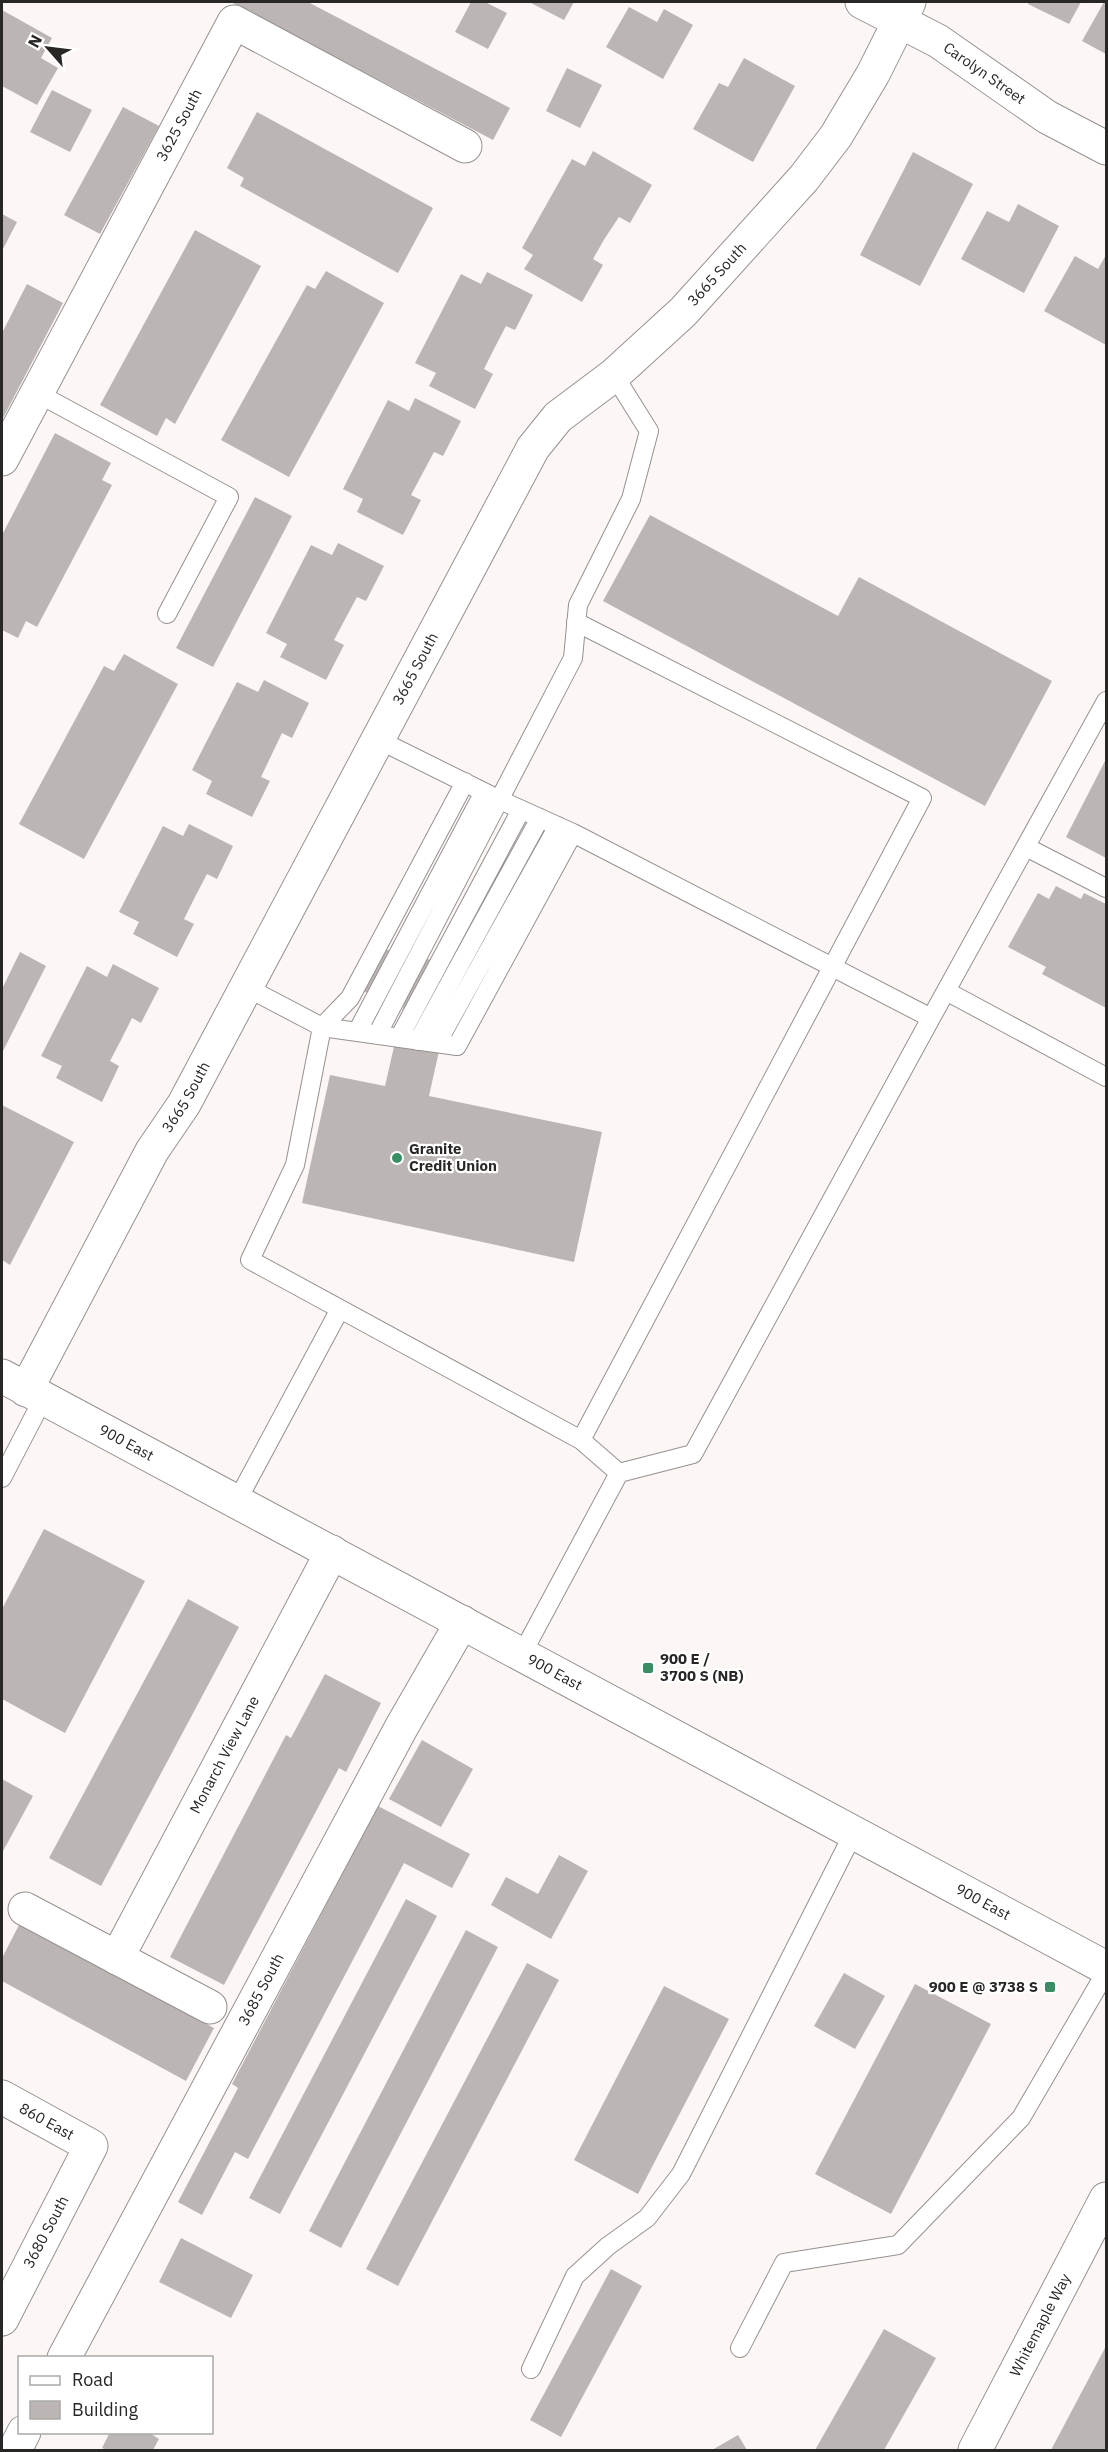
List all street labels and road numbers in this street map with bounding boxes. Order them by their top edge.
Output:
street label: Carolyn Street [940,38,1029,108]
street label: 3625 South [152,86,206,164]
street label: 3665 South [683,238,750,310]
street label: 3665 South [388,629,442,708]
street label: 3665 South [157,1058,214,1136]
street label: 900 East [96,1420,157,1465]
street label: 900 East [524,1649,586,1694]
street label: Monarch View Lane [185,1692,263,1817]
street label: 900 East [952,1879,1014,1924]
street label: 3685 South [234,1950,288,2029]
street label: 860 East [16,2098,78,2144]
street label: 3680 South [19,2192,72,2271]
street label: Whitemaple Way [1005,2270,1075,2379]

